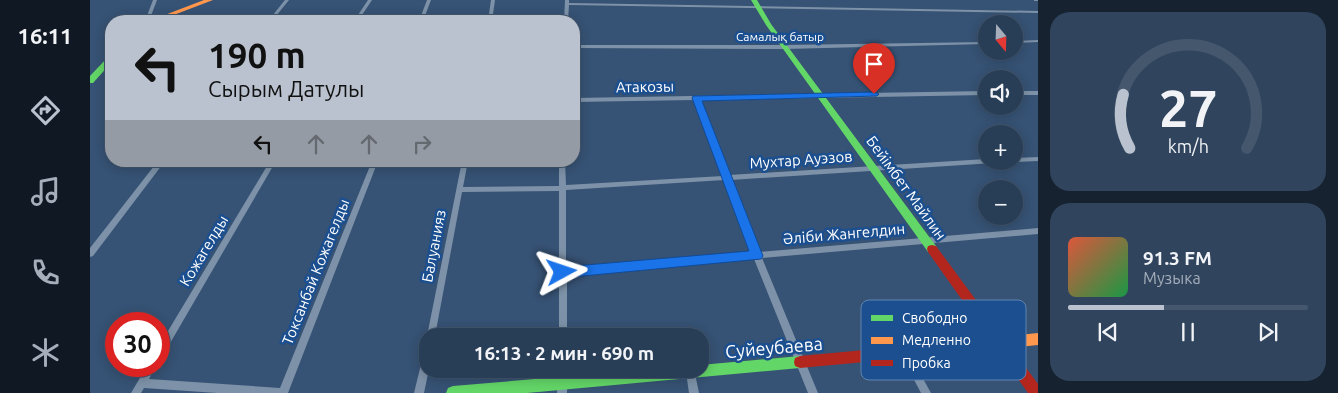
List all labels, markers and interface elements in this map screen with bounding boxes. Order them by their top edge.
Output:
north arrow [978,15,1022,60]
map controls [978,15,1023,225]
text: 16:11 [17,23,73,48]
street label: Самалық батыр [736,30,824,43]
icon: left [125,35,190,100]
text: 190 m [208,35,306,75]
pin [853,43,895,94]
icon: arrive [860,50,888,78]
button: sound [978,70,1023,115]
text: Сырым Датулы [208,76,365,101]
street label: Атакозы [616,77,674,96]
text: 27 [1159,79,1217,137]
icon: directions [28,93,63,128]
button: + [978,125,1023,170]
icon: left [249,130,277,158]
icon: ahead [302,130,330,158]
icon: ahead [355,130,383,158]
icon: right [408,130,436,158]
street label: Бейімбет Майлин [863,132,950,243]
text: km/h [1167,136,1209,156]
street label: Мухтар Ауэзов [749,147,853,172]
icon: music [28,174,63,209]
button: − [978,180,1023,225]
street label: Токсанбай Кожагелды [279,197,353,347]
street label: Балуанияз [418,208,449,284]
street label: Кожагелды [176,212,231,289]
street label: Әліби Жангелдин [782,220,906,247]
position arrow [535,245,587,297]
text: 91.3 FM [1143,247,1212,269]
icon: phone [28,255,63,290]
text: Музыка [1143,269,1201,287]
legend [861,300,1026,380]
text: Свободно [902,310,967,326]
speed limit sign: 30 [105,312,170,377]
icon: previous [1094,318,1122,346]
icon: pause [1174,318,1202,346]
icon: next [1254,318,1282,346]
text: Медленно [902,332,971,348]
street label: Суйеубаева [724,333,824,361]
icon: climate [28,335,63,370]
text: 16:13 · 2 мин · 690 m [474,342,654,364]
text: Пробка [902,355,951,371]

